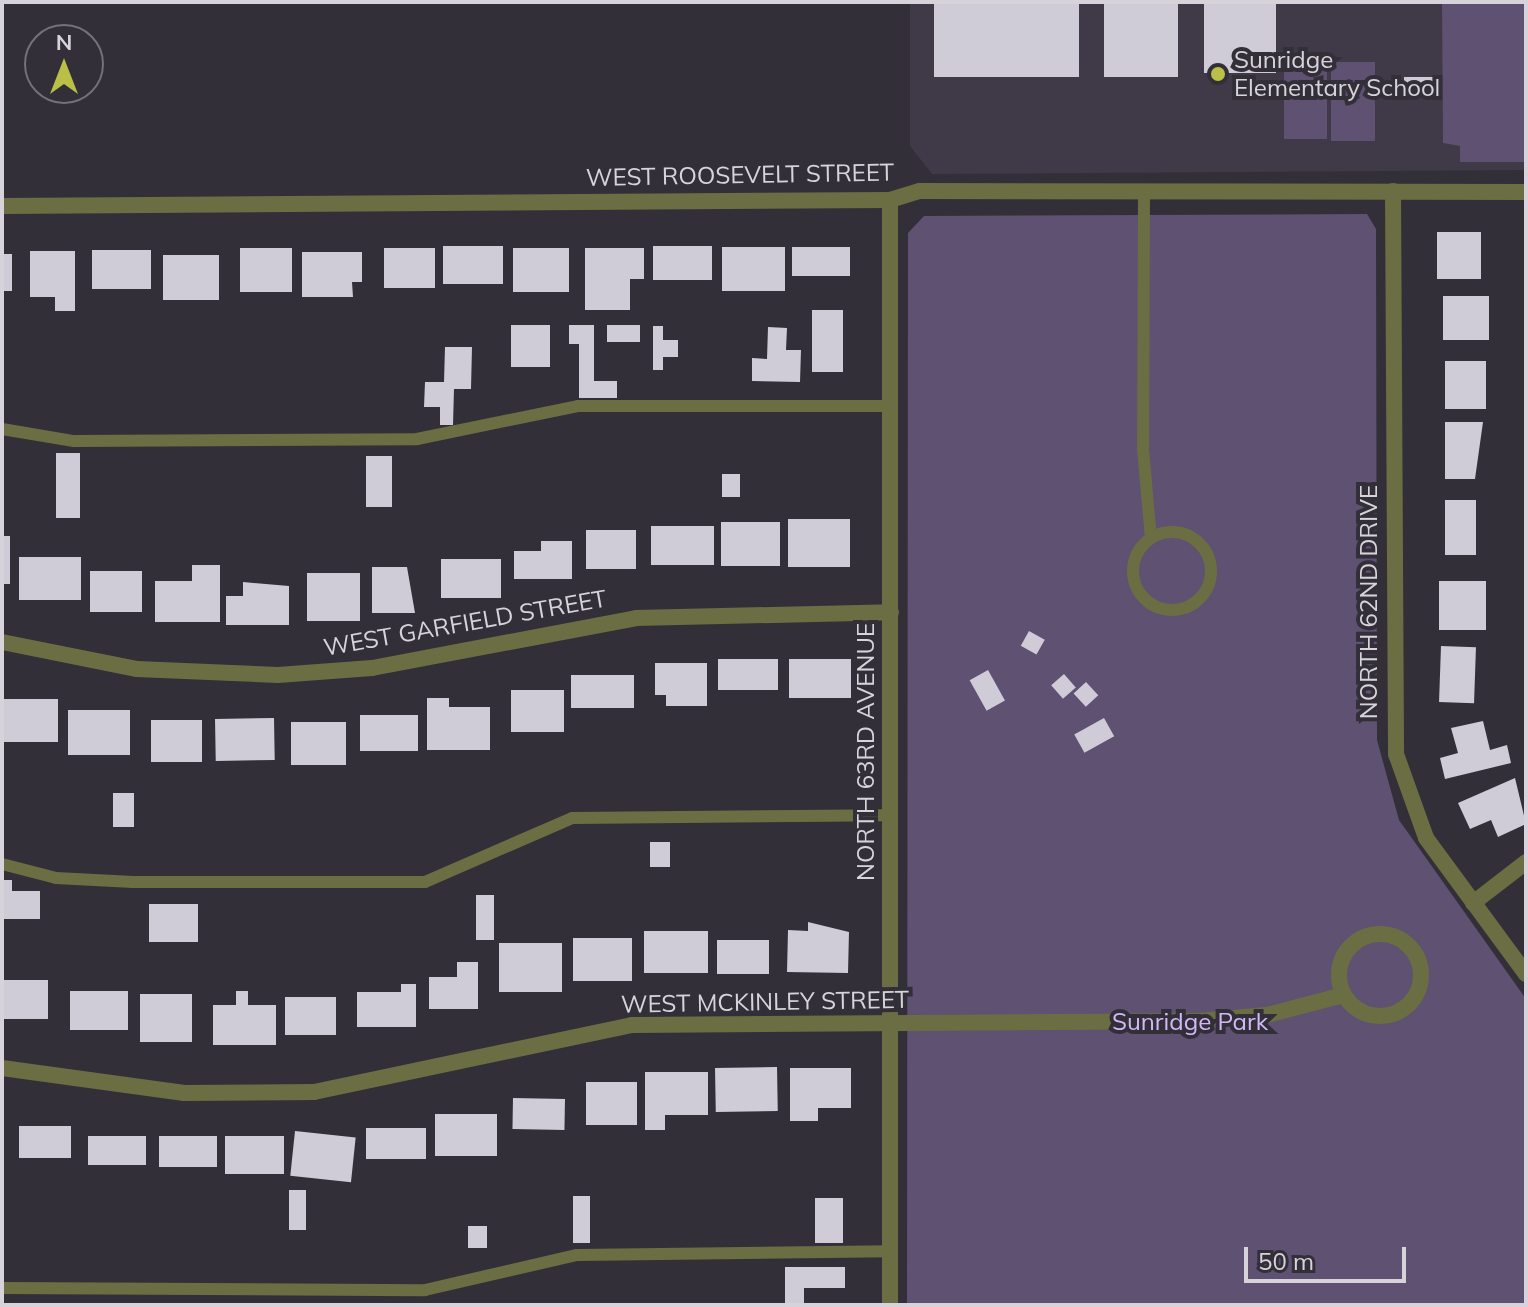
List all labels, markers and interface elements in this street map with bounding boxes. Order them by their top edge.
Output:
north arrow [24,24,104,104]
text: N [56,28,72,56]
place label: Sunridge Elementary School [1234,46,1440,102]
marker: Sunridge Elementary School [1209,65,1227,83]
street label: WEST ROOSEVELT STREET [586,158,894,192]
street label: NORTH 62ND DRIVE [1355,485,1383,719]
street label: WEST GARFIELD STREET [321,584,609,662]
street label: NORTH 63RD AVENUE [852,623,880,881]
street label: WEST MCKINLEY STREET [621,985,909,1019]
park label: Sunridge Park [1112,1008,1268,1036]
scale bar [1248,1231,1410,1281]
text: 50 m [1258,1246,1314,1276]

